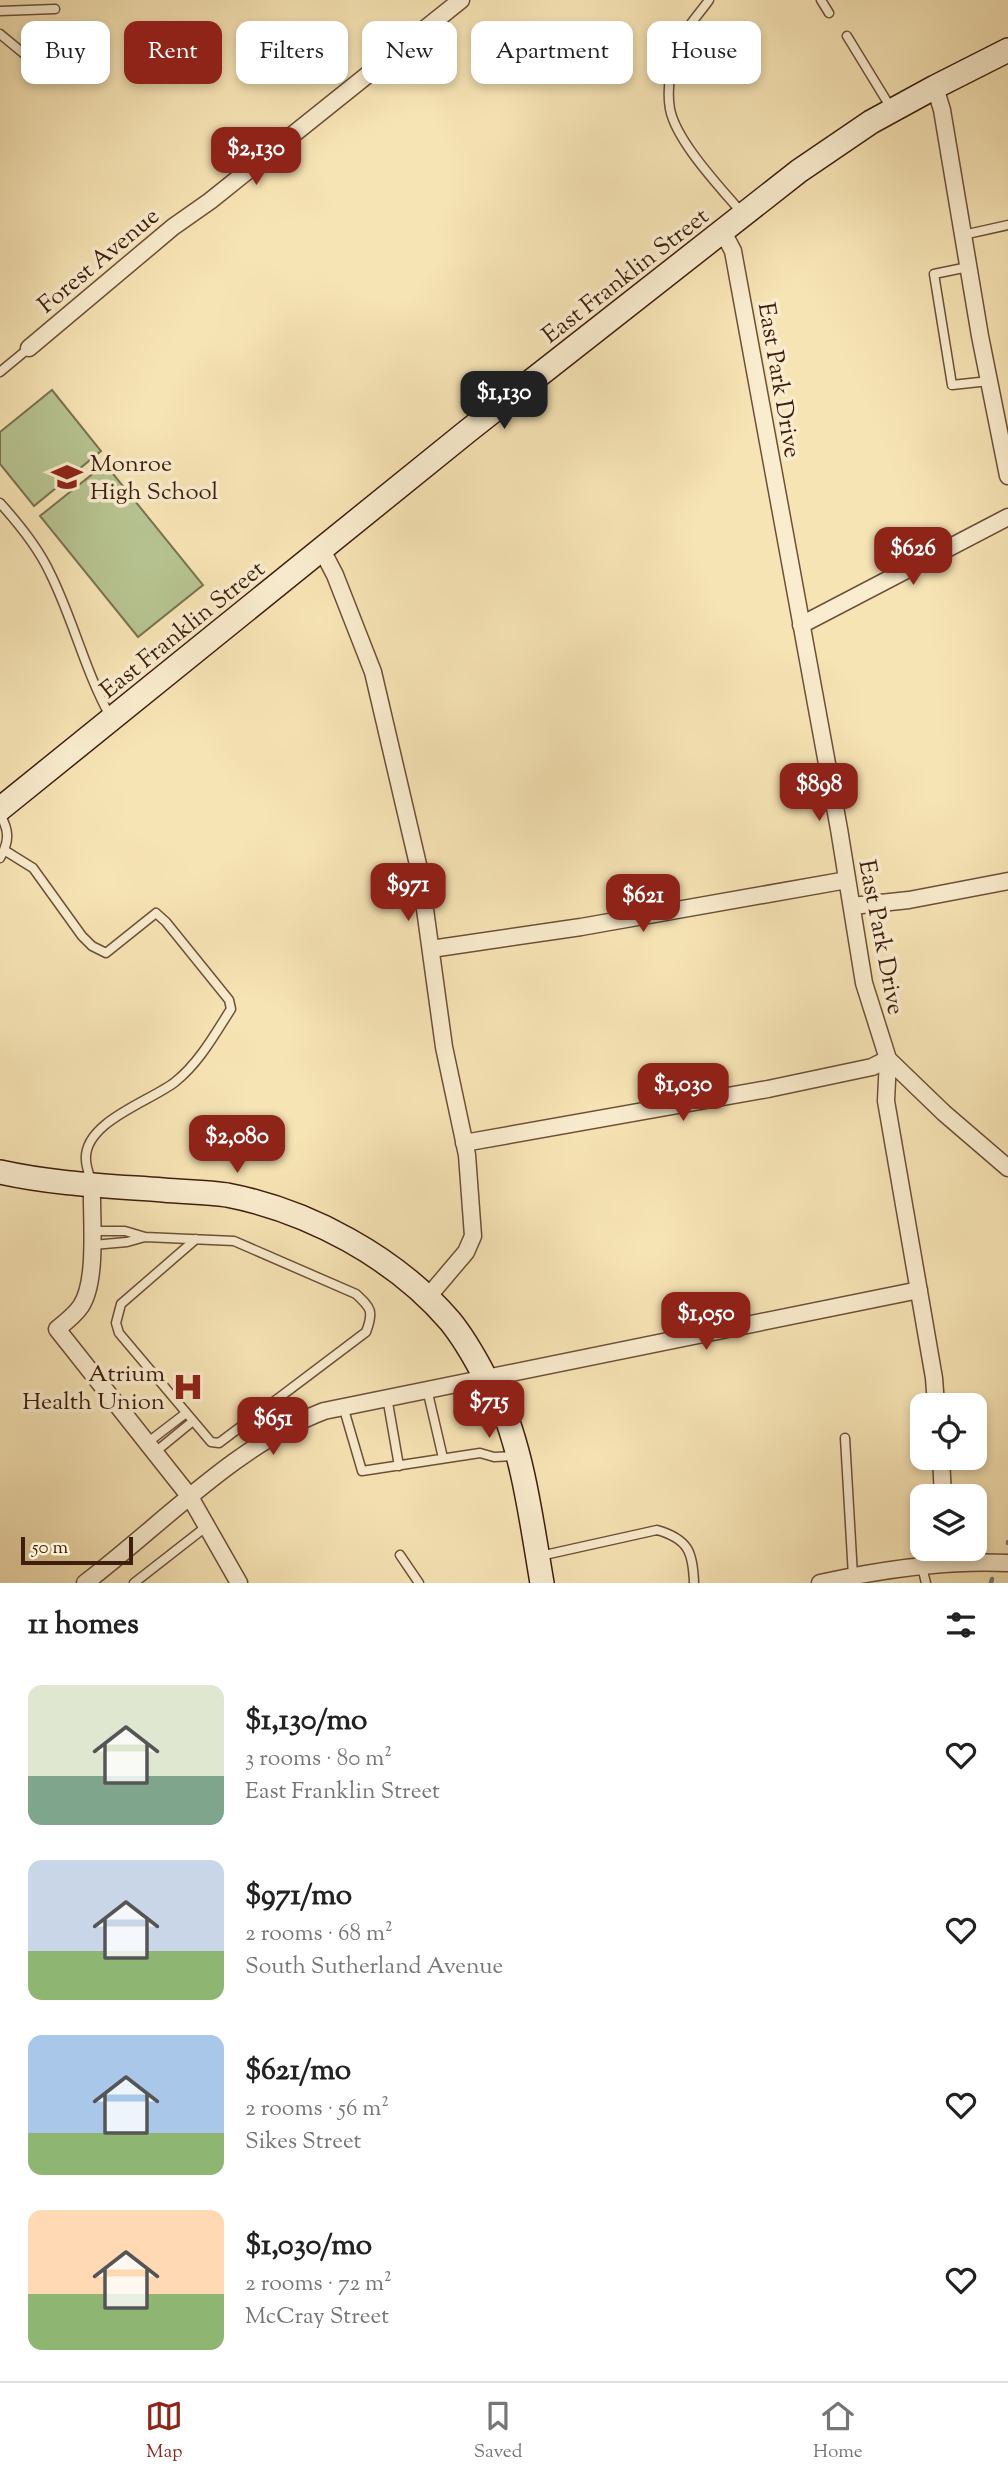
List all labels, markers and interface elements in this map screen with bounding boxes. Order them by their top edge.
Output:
chip: Buy [21,21,110,84]
chip: Rent [124,21,222,84]
chip: Filters [236,21,348,84]
chip: New [362,21,457,84]
chip: Apartment [471,21,633,84]
chip: House [647,21,761,84]
pin: $2,130 [199,128,313,187]
text: $2,130 [227,133,285,166]
street label: Forest Avenue [31,201,167,323]
street label: East Franklin Street [536,201,717,353]
street label: East Park Drive [748,300,808,461]
pin: $1,130 [447,372,561,431]
text: $1,130 [477,377,531,410]
place label: Monroe High School [90,448,219,510]
school or university icon: Monroe High School [50,460,84,494]
pin: $626 [872,528,954,587]
text: $626 [890,533,936,566]
street label: East Franklin Street [94,553,273,708]
pin: $898 [778,764,860,823]
text: $898 [796,769,842,802]
street label: East Park Drive [848,857,912,1018]
pin: $971 [367,864,449,923]
text: $971 [387,869,429,902]
pin: $621 [602,874,684,934]
text: $621 [622,880,664,913]
pin: $1,030 [626,1064,740,1123]
text: $1,030 [654,1069,712,1102]
pin: $2,080 [180,1116,294,1175]
text: $2,080 [205,1121,269,1154]
pin: $1,050 [649,1292,763,1352]
text: $1,050 [677,1298,735,1331]
place label: Atrium Health Union [22,1358,165,1420]
hospital icon: Atrium Health Union [171,1370,205,1404]
pin: $715 [448,1380,530,1440]
text: $715 [469,1386,509,1419]
map controls [910,1393,987,1561]
button: locate [910,1393,987,1470]
pin: $651 [232,1398,314,1457]
text: $651 [253,1403,293,1436]
button: layers [910,1484,987,1561]
scale bar [21,1534,133,1566]
text: 50 m [32,1535,68,1562]
text: 11 homes [28,1604,139,1647]
icon: filters [942,1606,980,1644]
text: $1,130/mo [245,1700,367,1743]
icon: home [84,1713,168,1797]
icon: heart [942,1736,980,1774]
text: 3 rooms · 80 m² [245,1743,392,1776]
text: East Franklin Street [245,1776,440,1809]
text: $971/mo [245,1875,352,1918]
icon: home [84,1888,168,1972]
icon: heart [942,1911,980,1949]
text: 2 rooms · 68 m² [245,1918,393,1951]
text: South Sutherland Avenue [245,1951,503,1984]
text: $621/mo [245,2050,351,2093]
icon: home [84,2063,168,2147]
icon: heart [942,2086,980,2124]
text: 2 rooms · 56 m² [245,2093,389,2126]
text: Sikes Street [245,2126,361,2159]
text: $1,030/mo [245,2225,372,2268]
icon: home [84,2238,168,2322]
icon: heart [942,2261,980,2299]
text: 2 rooms · 72 m² [245,2268,392,2301]
text: McCray Street [245,2301,389,2334]
tab: Map [145,2397,183,2466]
tab: Saved [474,2397,522,2466]
tab: Home [813,2397,863,2466]

